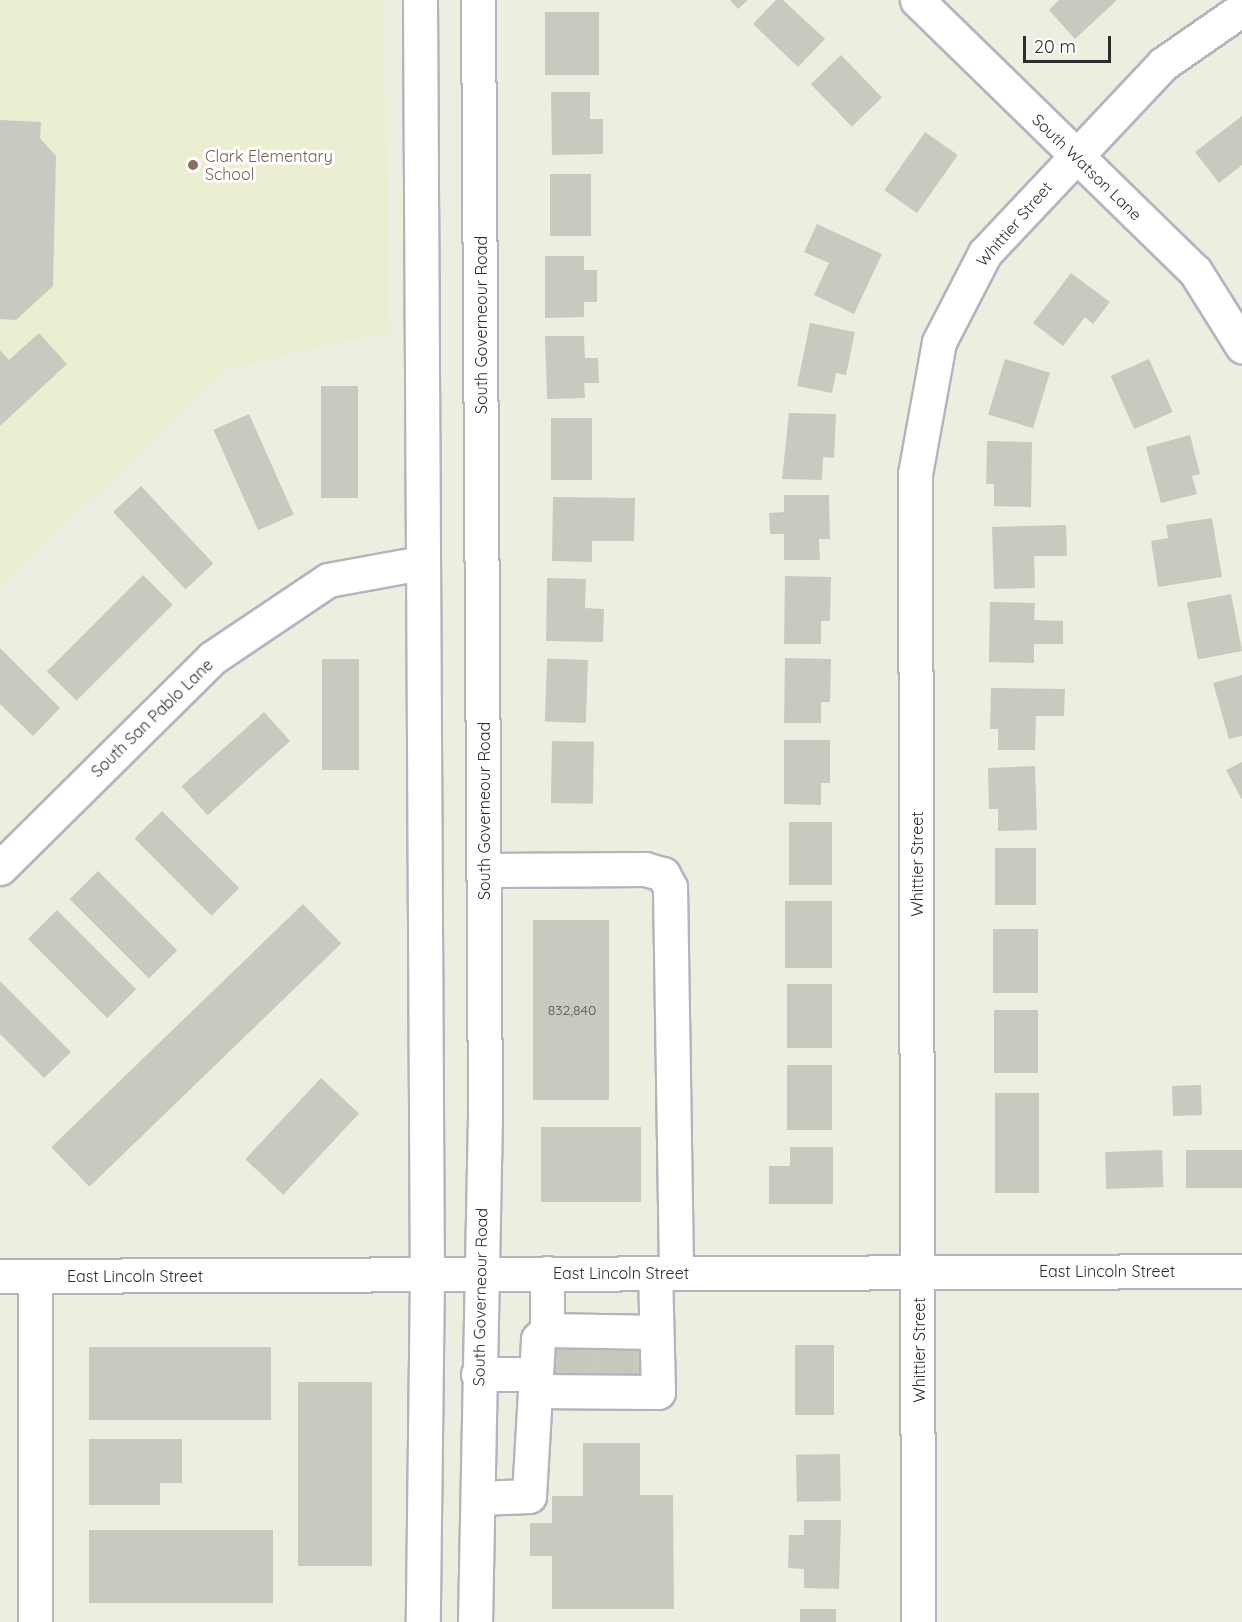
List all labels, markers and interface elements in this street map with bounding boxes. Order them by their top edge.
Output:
scale bar [1026,24,1114,62]
text: 20 m [1034,35,1076,58]
street label: South Watson Lane [1028,110,1146,224]
place label: Clark Elementary School [205,146,333,184]
marker: Clark Elementary School [186,158,200,172]
street label: Whittier Street [972,178,1056,270]
street label: South Governeour Road [471,236,491,414]
street label: South San Pablo Lane [87,655,217,781]
street label: South Governeour Road [474,722,494,900]
street label: Whittier Street [907,811,927,917]
house number: 832,840 [548,1002,596,1018]
street label: South Governeour Road [469,1208,491,1386]
street label: East Lincoln Street [1039,1261,1175,1281]
street label: East Lincoln Street [553,1263,689,1283]
street label: East Lincoln Street [67,1266,203,1286]
street label: Whittier Street [909,1297,929,1403]

